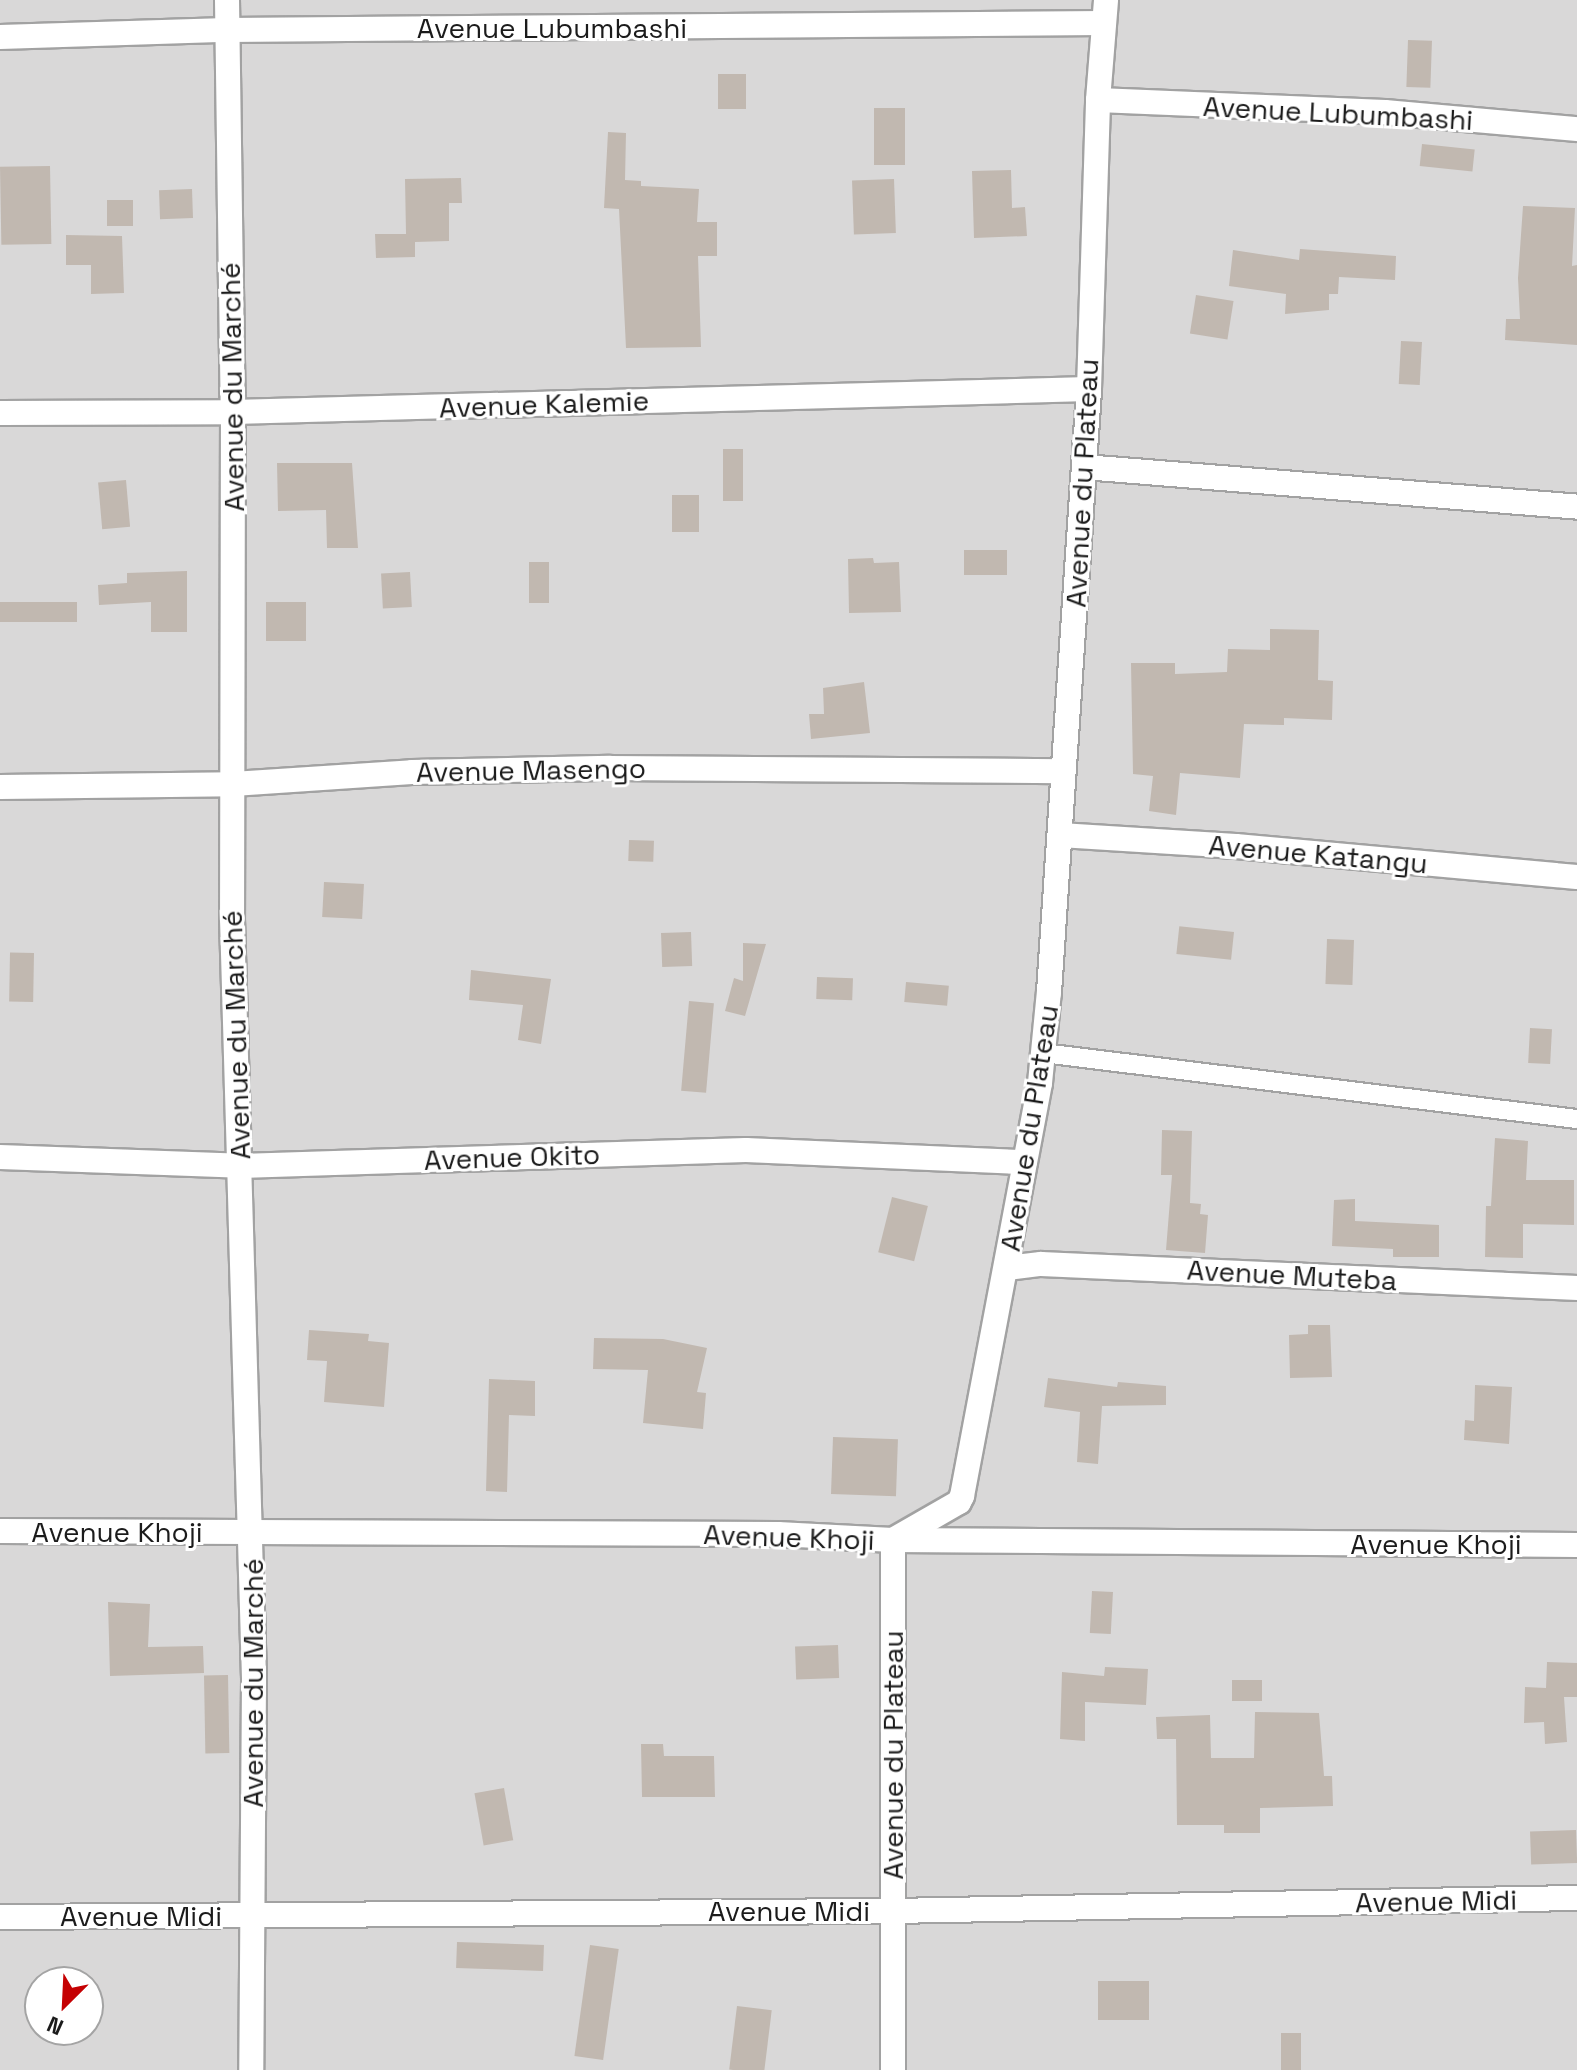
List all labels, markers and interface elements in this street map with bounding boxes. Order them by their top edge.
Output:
street label: Avenue Lubumbashi [417,11,687,45]
street label: Avenue Lubumbashi [1202,89,1474,137]
street label: Avenue du Marché [213,262,251,512]
street label: Avenue du Plateau [1059,358,1105,608]
street label: Avenue Kalemie [438,384,650,424]
street label: Avenue Masengo [416,751,646,789]
street label: Avenue Katangu [1207,828,1429,880]
street label: Avenue du Marché [215,910,257,1160]
street label: Avenue du Plateau [993,1002,1065,1254]
street label: Avenue Okito [423,1137,601,1177]
street label: Avenue Muteba [1186,1253,1398,1297]
street label: Avenue Khoji [31,1515,203,1549]
street label: Avenue Khoji [703,1517,875,1557]
street label: Avenue Khoji [1350,1527,1522,1561]
street label: Avenue du Marché [236,1558,270,1808]
street label: Avenue du Plateau [876,1630,910,1880]
street label: Avenue Midi [1355,1883,1517,1919]
street label: Avenue Midi [708,1894,870,1928]
street label: Avenue Midi [60,1899,222,1933]
north arrow [24,1966,104,2046]
text: N [43,2010,67,2042]

